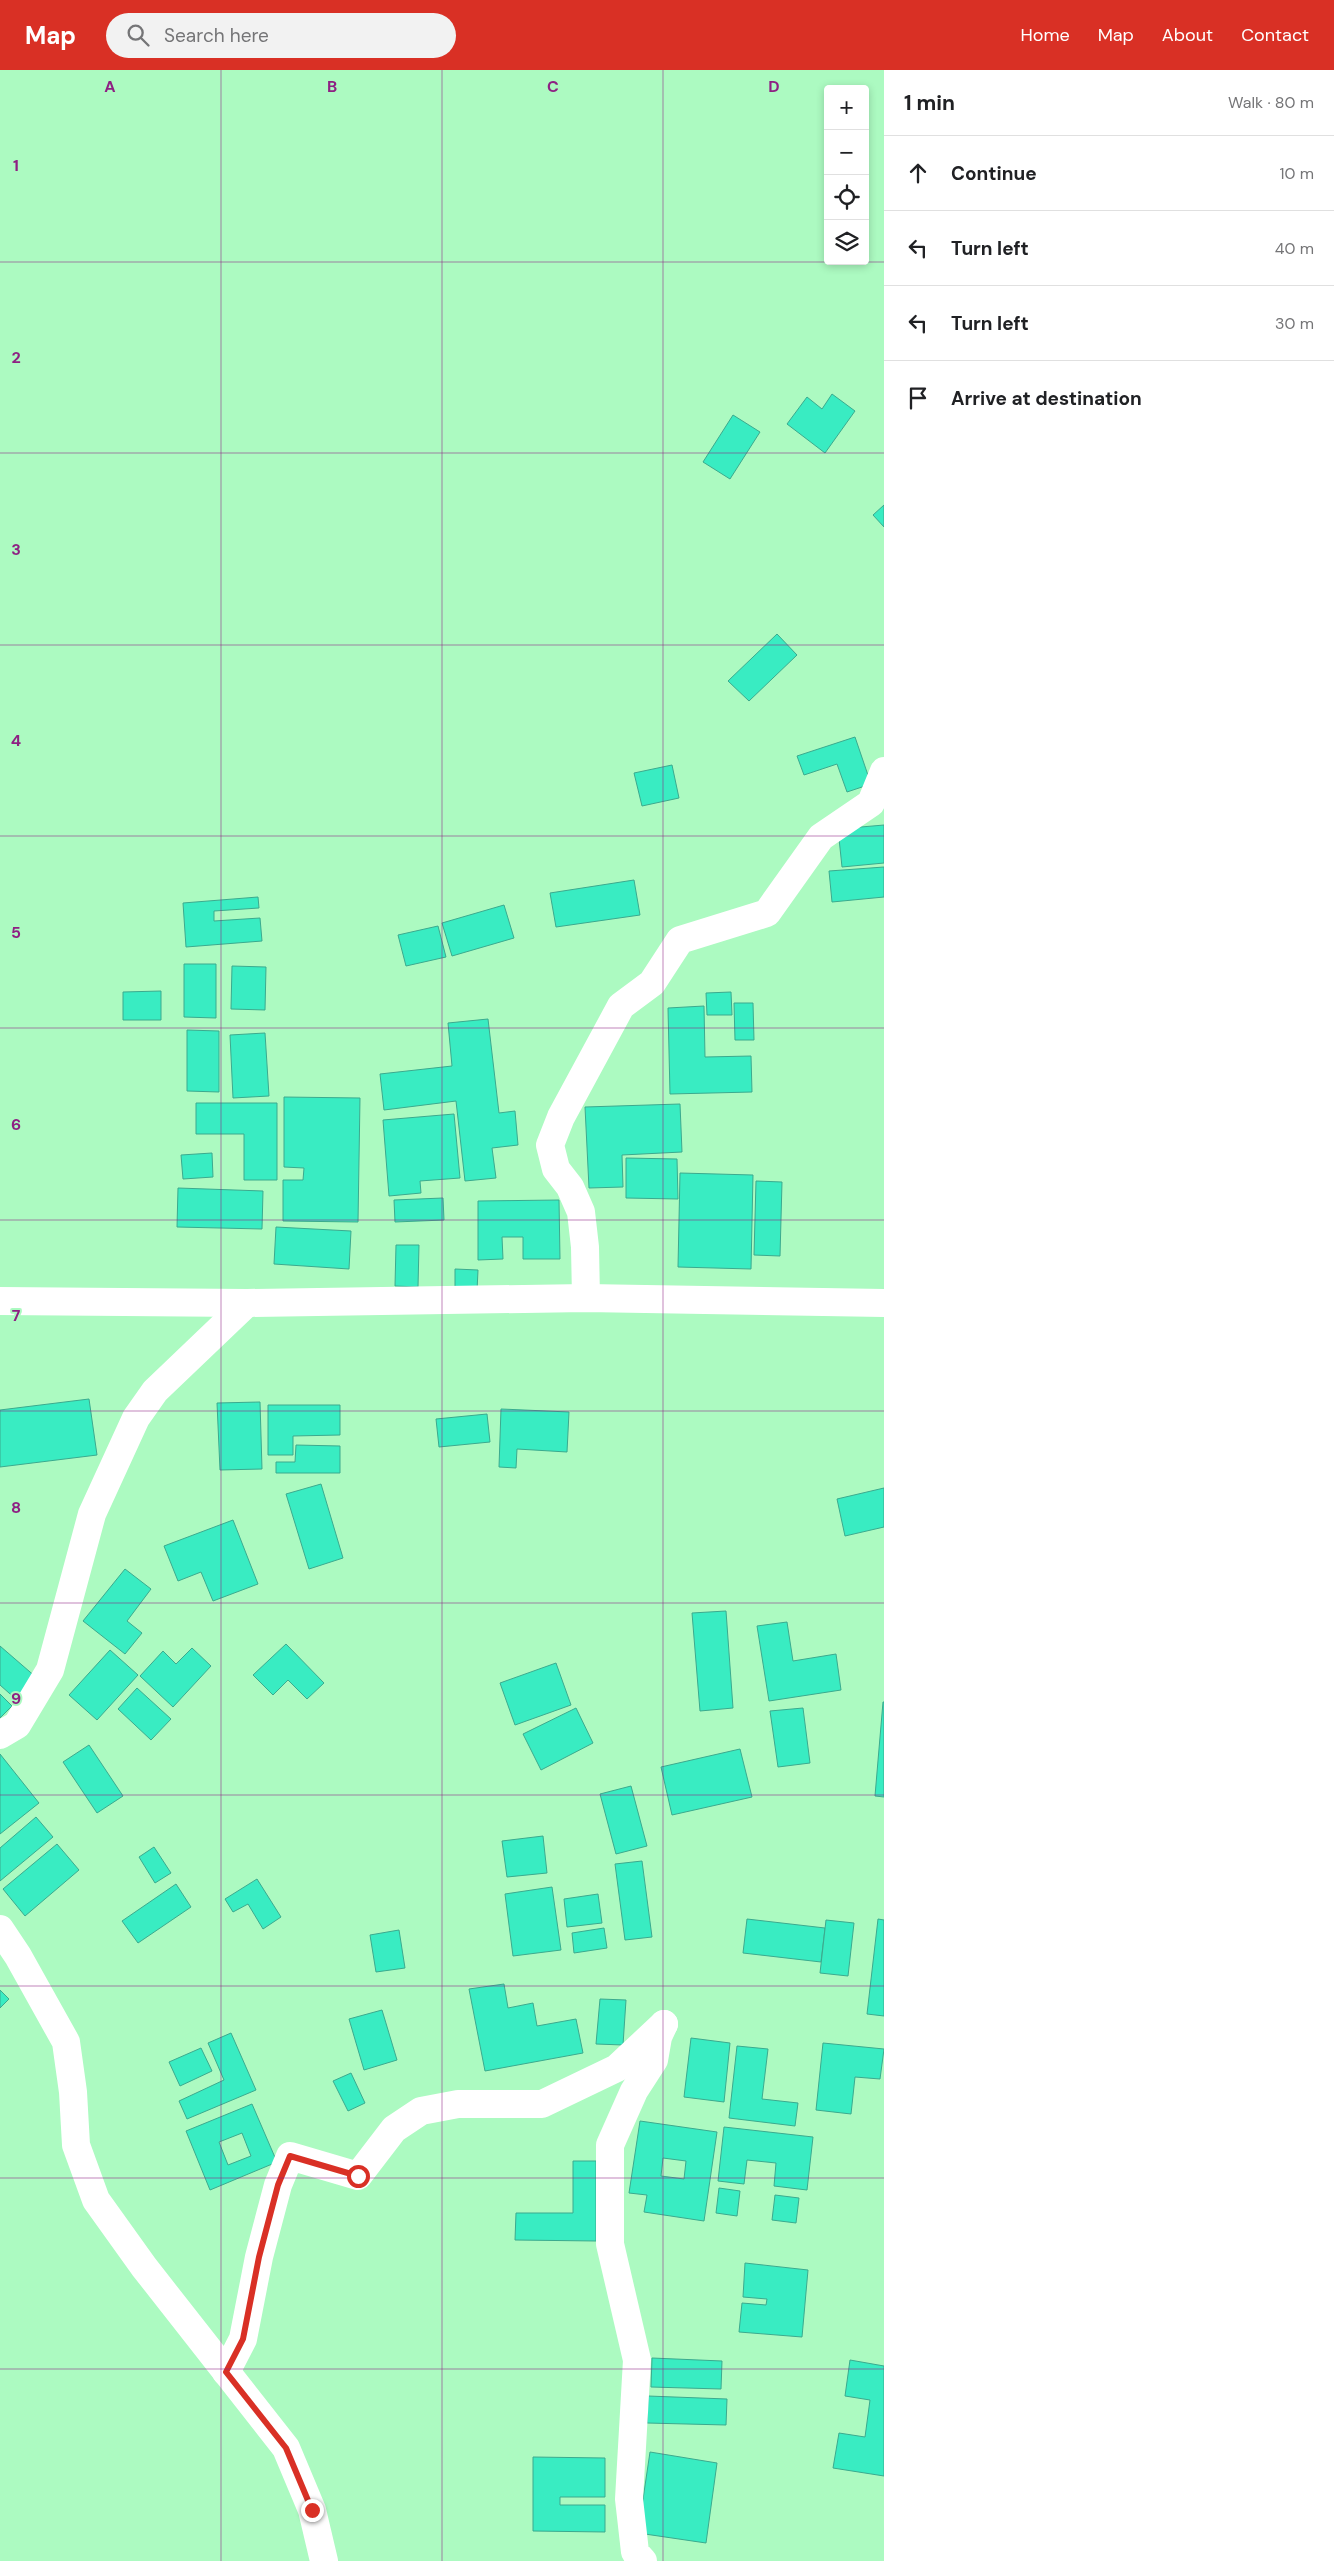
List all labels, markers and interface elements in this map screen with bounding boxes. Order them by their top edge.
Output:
search box [106,13,456,58]
text: Map [25,20,76,51]
icon: search [124,21,152,49]
text: Search here [164,23,269,48]
text: Home [1020,23,1070,47]
text: Map [1098,23,1134,47]
text: About [1162,23,1213,47]
text: Contact [1241,23,1309,47]
text: A [104,76,116,97]
text: B [327,76,337,97]
text: C [547,76,559,97]
text: D [768,76,780,97]
map controls [824,85,869,265]
button: + [824,85,869,130]
text: 1 min [904,89,955,117]
text: Walk · 80 m [1228,92,1314,113]
button: − [824,130,869,175]
text: 1 [13,155,19,176]
icon: ahead [904,159,932,187]
text: Continue [951,161,1037,186]
text: 10 m [1280,163,1314,184]
button: locate [824,175,869,220]
button: layers [824,220,869,265]
icon: left [904,234,932,262]
text: Turn left [951,236,1029,261]
text: 40 m [1275,238,1314,259]
icon: left [904,309,932,337]
text: Turn left [951,311,1029,336]
text: 30 m [1275,313,1314,334]
text: 2 [11,347,21,368]
icon: arrive [904,384,932,412]
text: Arrive at destination [951,386,1142,411]
text: 3 [11,539,21,560]
text: 4 [11,730,21,751]
text: 5 [11,922,21,943]
text: 6 [11,1114,21,1135]
text: 7 [12,1305,21,1326]
text: 8 [11,1497,21,1518]
text: 9 [11,1688,21,1709]
route start [347,2165,370,2188]
route end [301,2499,324,2522]

